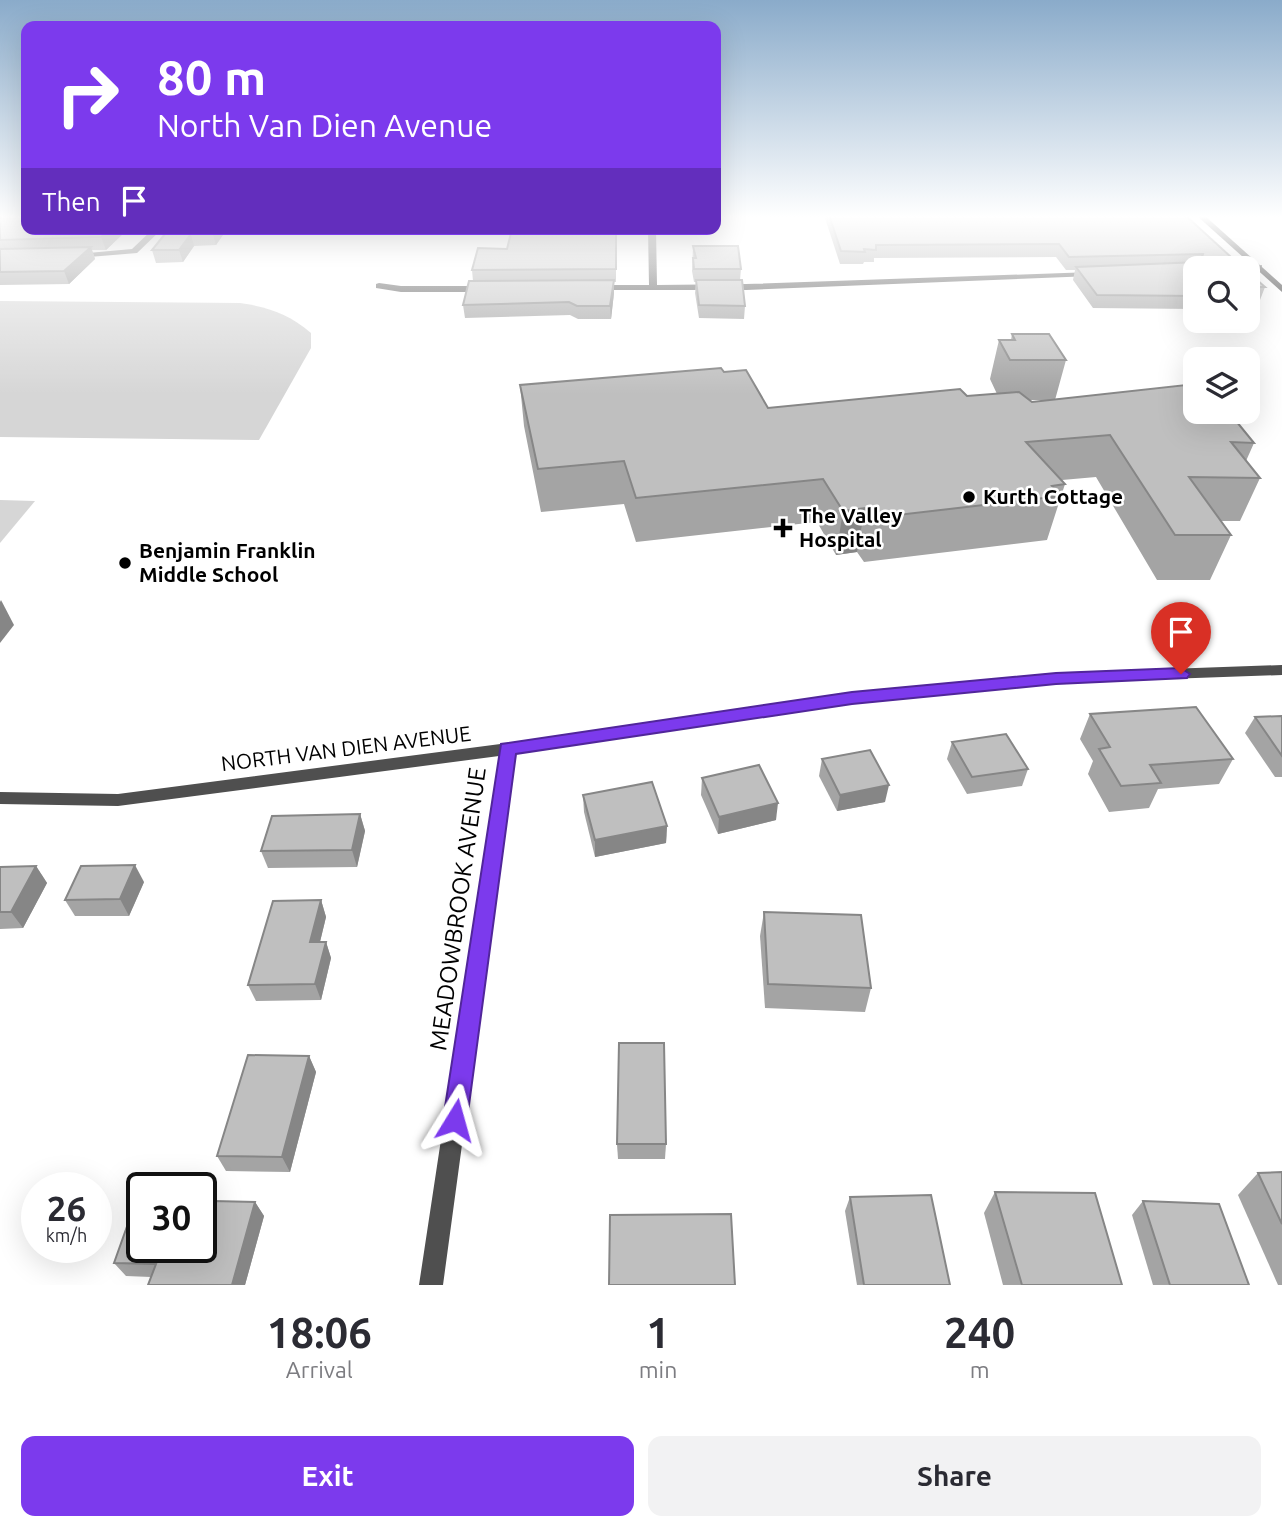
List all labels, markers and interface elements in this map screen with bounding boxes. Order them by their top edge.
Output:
icon: right [42,49,133,140]
text: 80 m [157,49,266,104]
text: North Van Dien Avenue [157,107,492,143]
icon: arrive [115,182,153,220]
text: Then [42,187,101,216]
map controls [1183,256,1260,424]
button: search [1183,256,1260,333]
button: layers [1183,347,1260,424]
place label: Kurth Cottage [983,484,1123,508]
marker: Kurth Cottage [961,489,977,505]
place label: The Valley Hospital [799,503,902,551]
marker: The Valley Hospital [773,518,793,538]
place label: Benjamin Franklin Middle School [139,538,316,586]
marker: Benjamin Franklin Middle School [117,555,133,571]
pin [1151,602,1211,674]
icon: arrive [1162,613,1200,651]
street label: NORTH VAN DIEN AVENUE [219,721,472,775]
street label: MEADOWBROOK AVENUE [424,766,491,1052]
position arrow [418,1083,492,1157]
speed limit sign: 30 [126,1172,217,1263]
text: 26 [47,1188,86,1228]
text: km/h [46,1225,87,1245]
text: 18:06 [267,1309,372,1356]
text: 1 [646,1309,670,1356]
text: 240 [944,1309,1015,1356]
text: Arrival [286,1357,353,1382]
text: min [639,1357,677,1382]
text: m [970,1357,990,1382]
button: Exit [21,1436,634,1516]
button: Share [648,1436,1261,1516]

